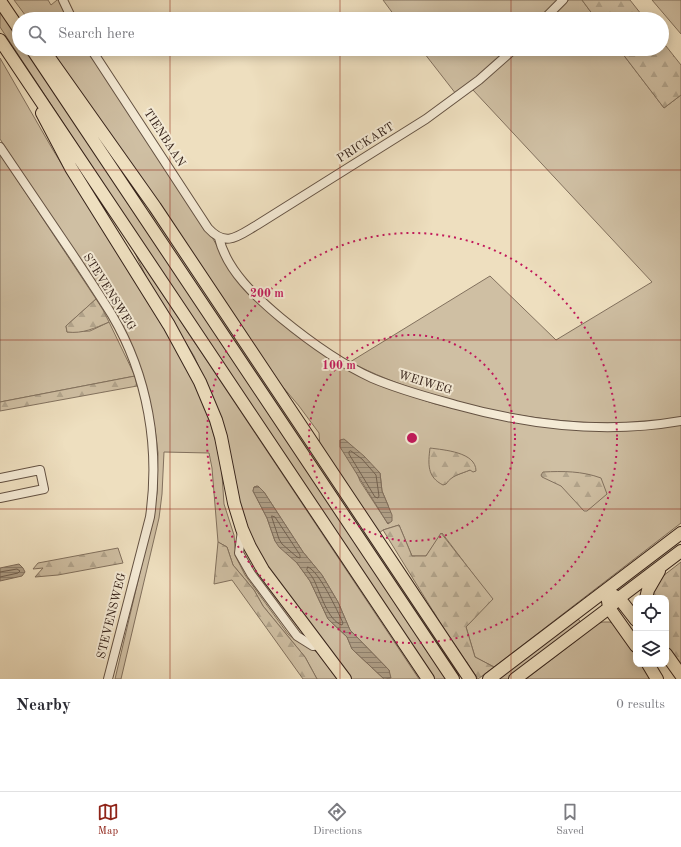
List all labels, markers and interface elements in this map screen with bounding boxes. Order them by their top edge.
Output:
search box [12,12,669,56]
icon: search [26,23,48,45]
text: Search here [58,27,135,42]
street label: TIENBAAN [141,107,187,169]
street label: PRICKART [335,121,397,165]
street label: STEVENSWEG [81,251,138,333]
text: 200 m [250,288,284,300]
text: 100 m [322,360,356,372]
street label: WEIWEG [397,369,454,397]
centre of rings [405,431,419,445]
street label: STEVENSWEG [96,571,129,660]
map controls [633,595,669,667]
button: locate [633,595,669,631]
button: layers [633,631,669,667]
text: Nearby [16,697,71,714]
text: 0 results [616,698,665,711]
tab: Map [97,801,119,839]
tab: Directions [313,801,362,839]
tab: Saved [556,801,584,839]

